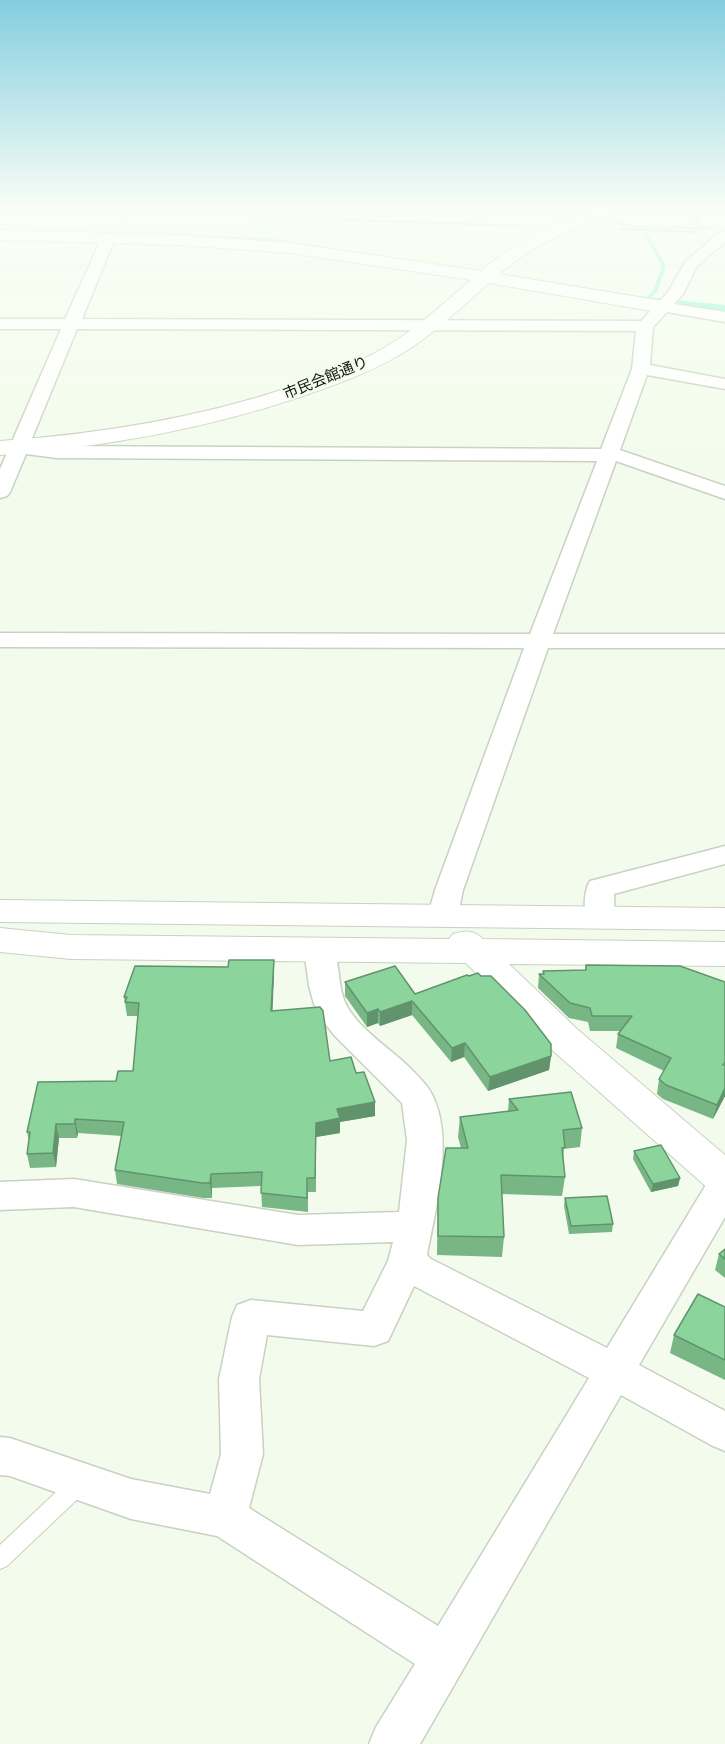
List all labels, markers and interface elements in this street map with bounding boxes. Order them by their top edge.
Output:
street label: 市民会館通り [281,354,371,404]

